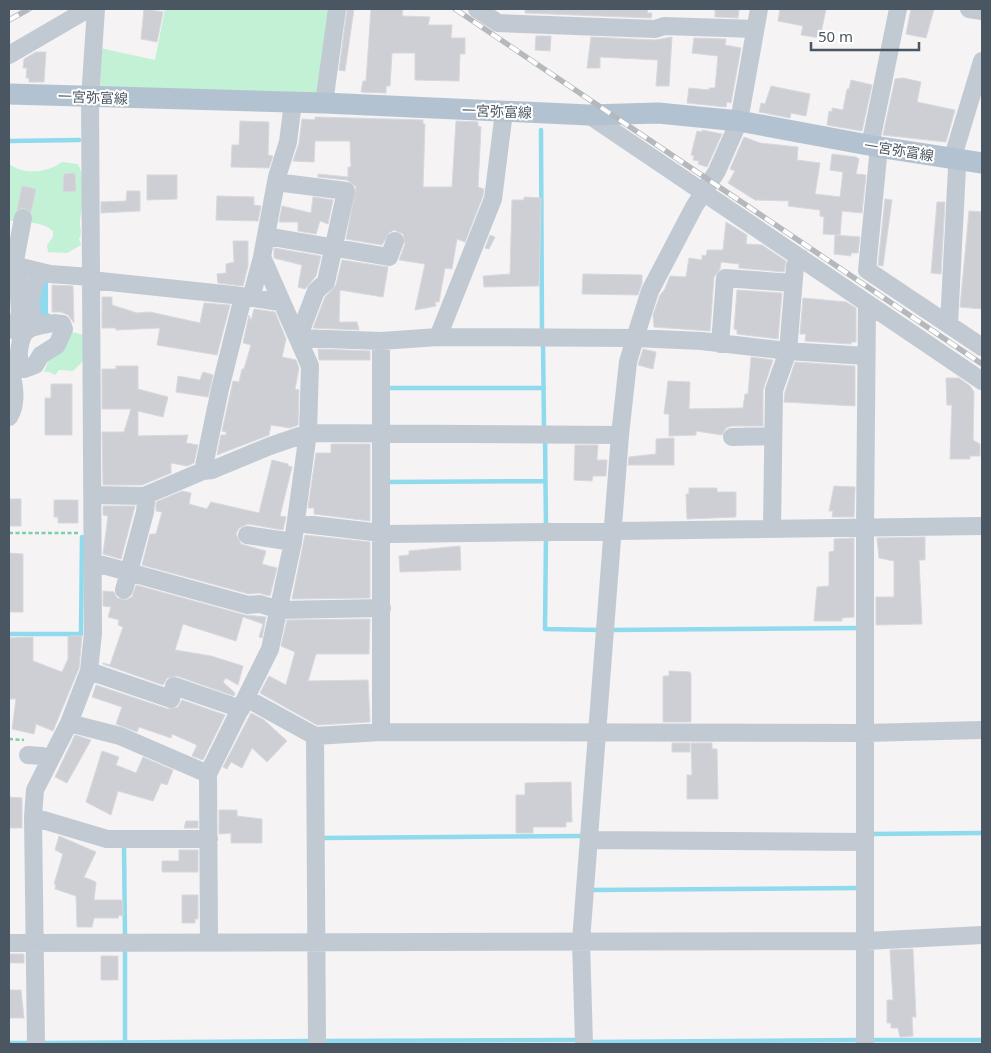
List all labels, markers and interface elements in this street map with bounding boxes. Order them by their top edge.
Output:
scale bar [811,20,918,52]
text: 50 m [818,26,853,46]
street label: 一宮弥富線 [58,86,128,108]
street label: 一宮弥富線 [462,100,532,122]
street label: 一宮弥富線 [863,135,935,165]

